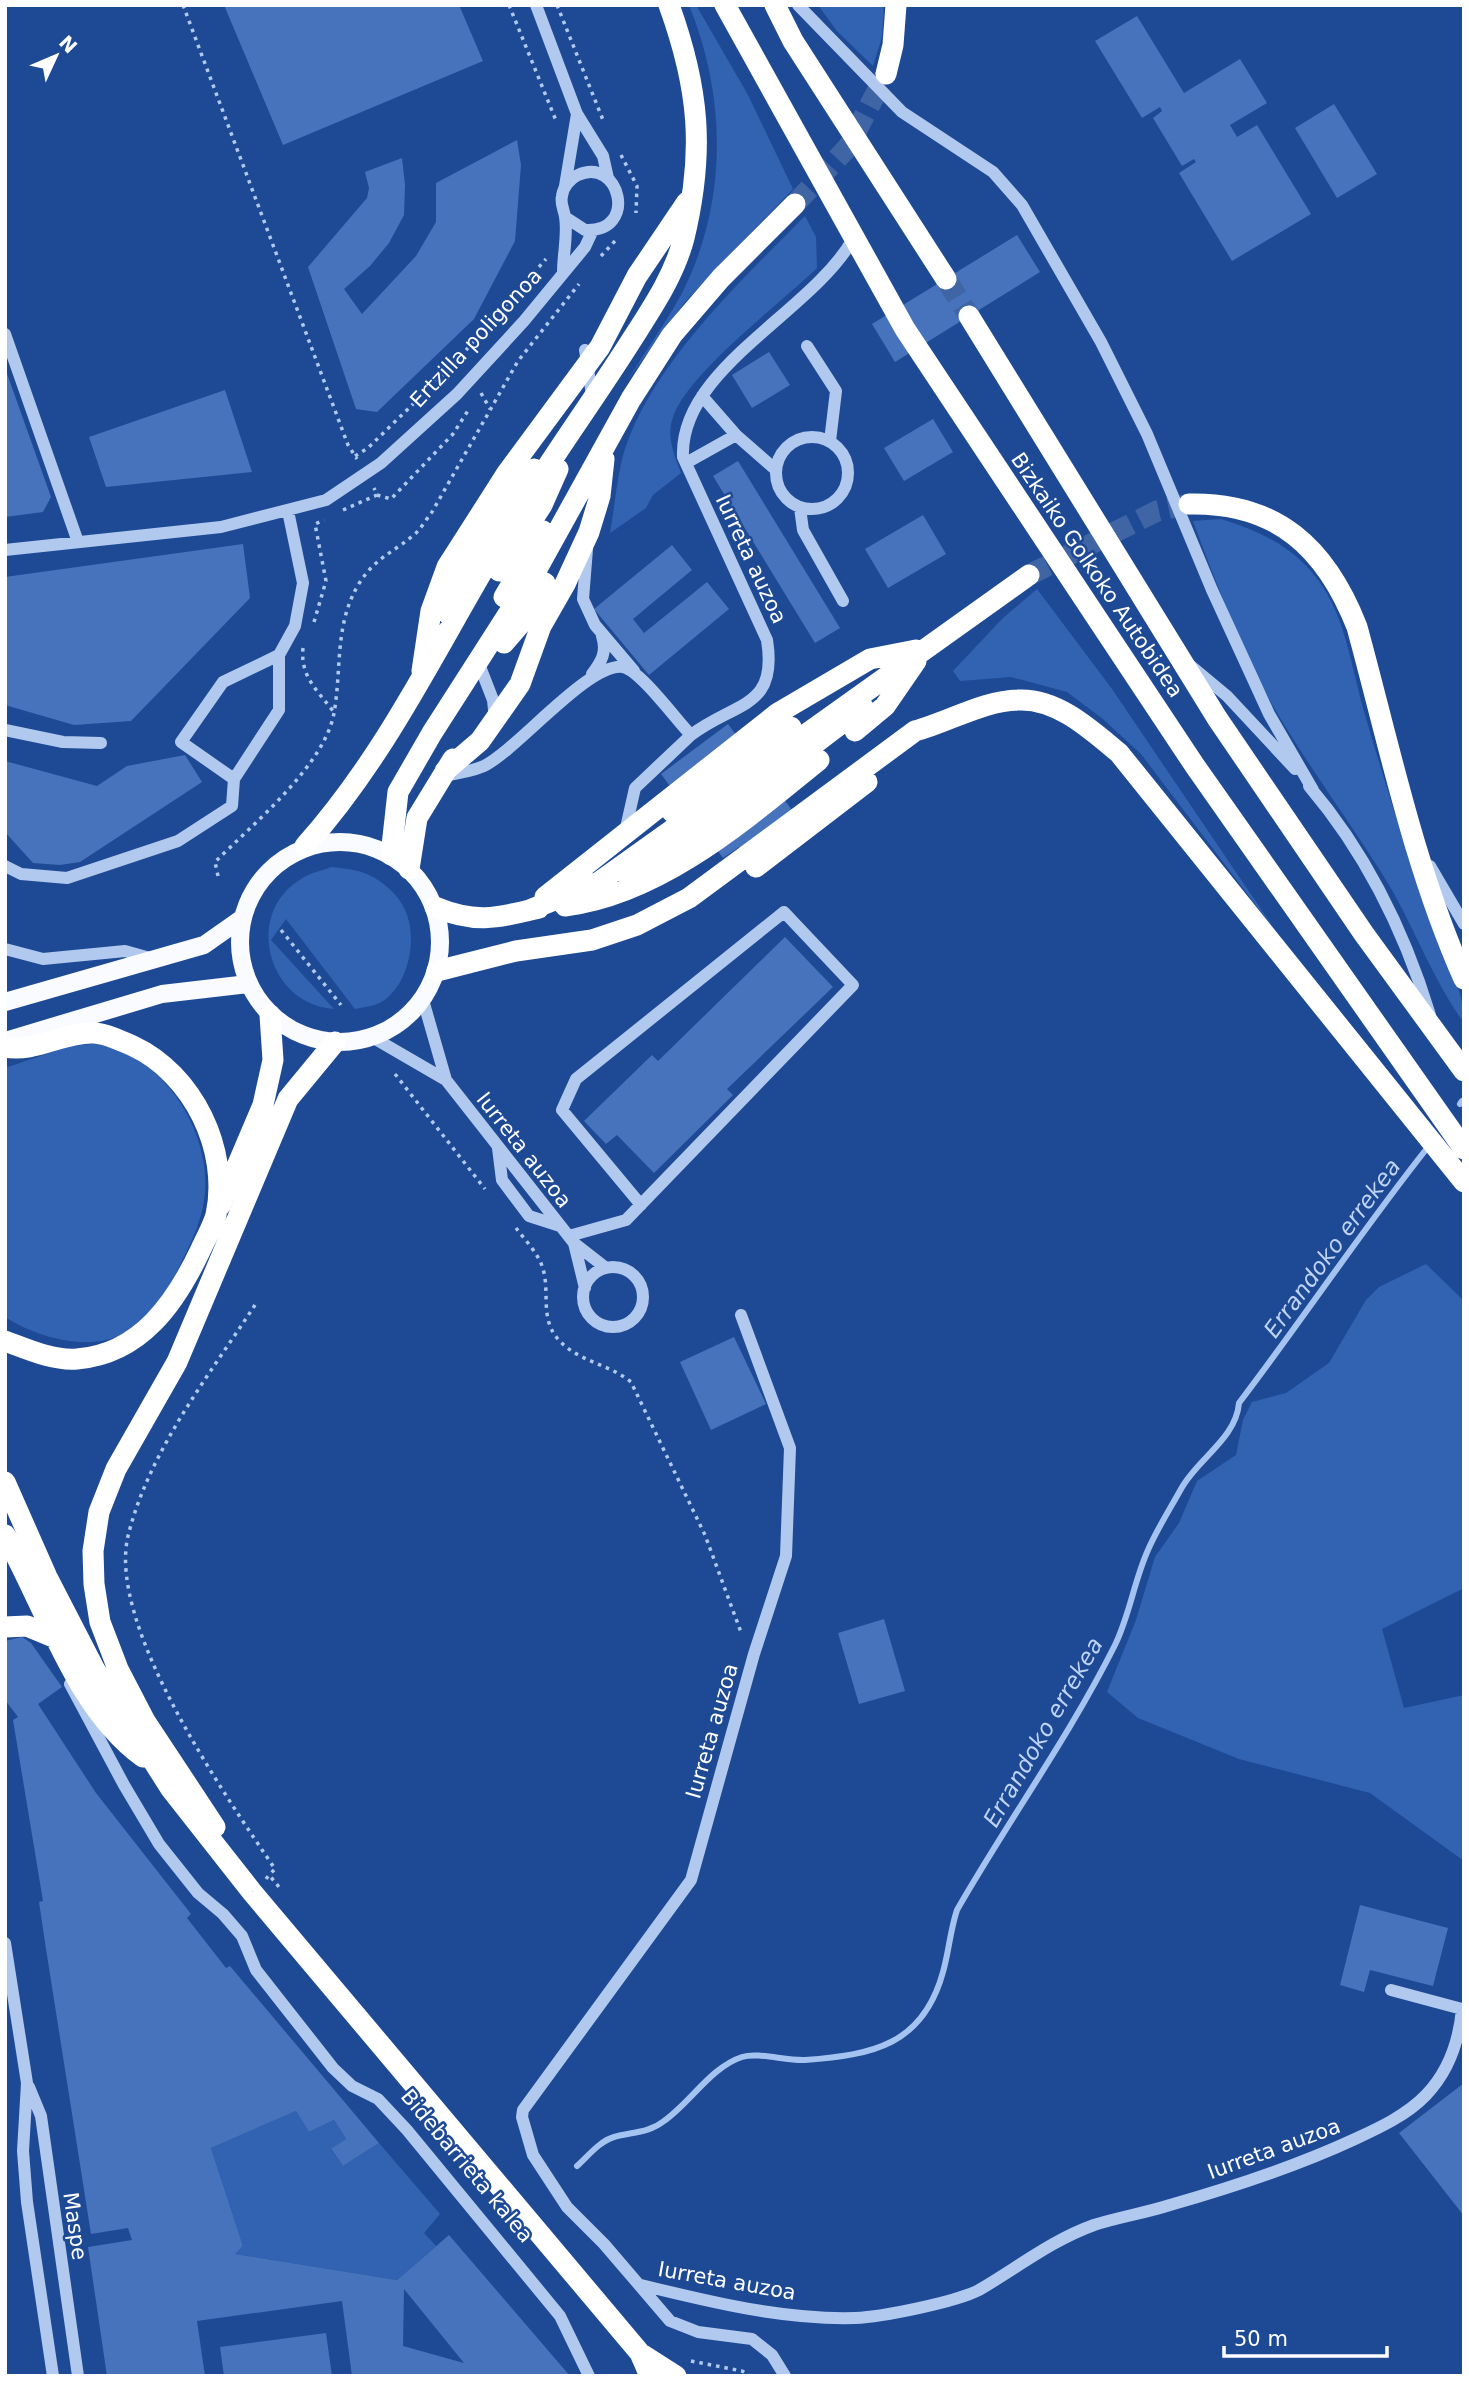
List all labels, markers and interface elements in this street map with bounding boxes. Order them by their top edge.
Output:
north arrow [21,21,91,91]
text: N [55,31,82,58]
street label: Ertzilla poligonoa [405,264,547,412]
street label: Bizkaiko Golkoko Autobidea [1006,448,1188,702]
street label: Iurreta auzoa [711,491,791,627]
street label: Iurreta auzoa [472,1088,576,1212]
water label: Errandoko errekea [1259,1154,1405,1342]
water label: Errandoko errekea [978,1633,1108,1831]
street label: Iurreta auzoa [681,1661,743,1801]
street label: Bidebarrieta kalea [396,2085,538,2247]
street label: Iurreta auzoa [1204,2114,1344,2184]
street label: Maspe [58,2191,92,2261]
street label: Iurreta auzoa [656,2257,798,2305]
scale bar [1224,2314,1387,2358]
text: 50 m [1234,2327,1288,2351]

